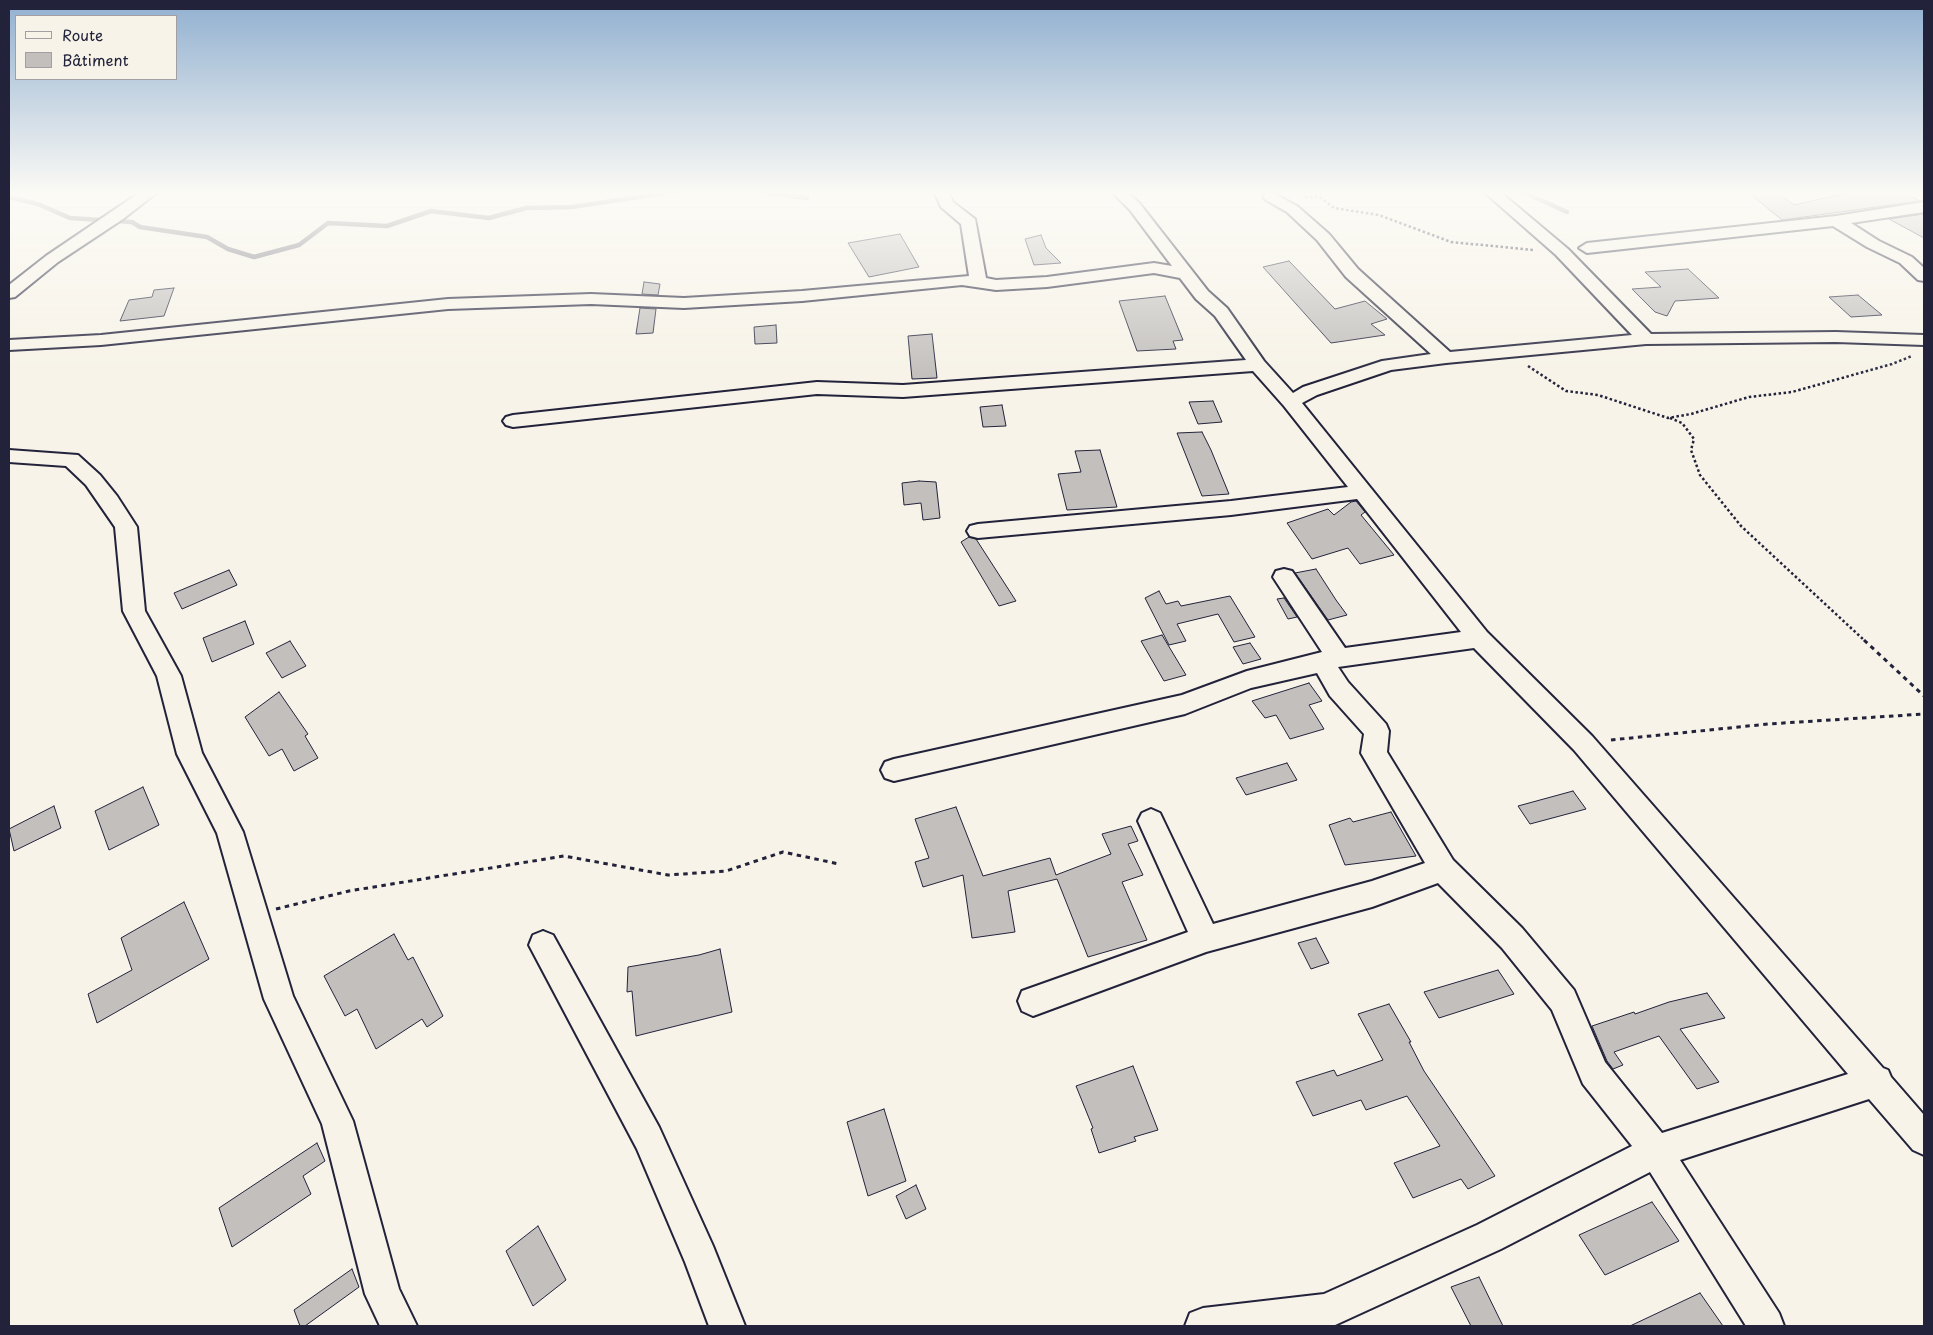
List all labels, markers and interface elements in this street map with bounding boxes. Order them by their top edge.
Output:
legend [15,15,178,80]
text: Route [62,23,103,46]
text: Bâtiment [62,48,129,71]

